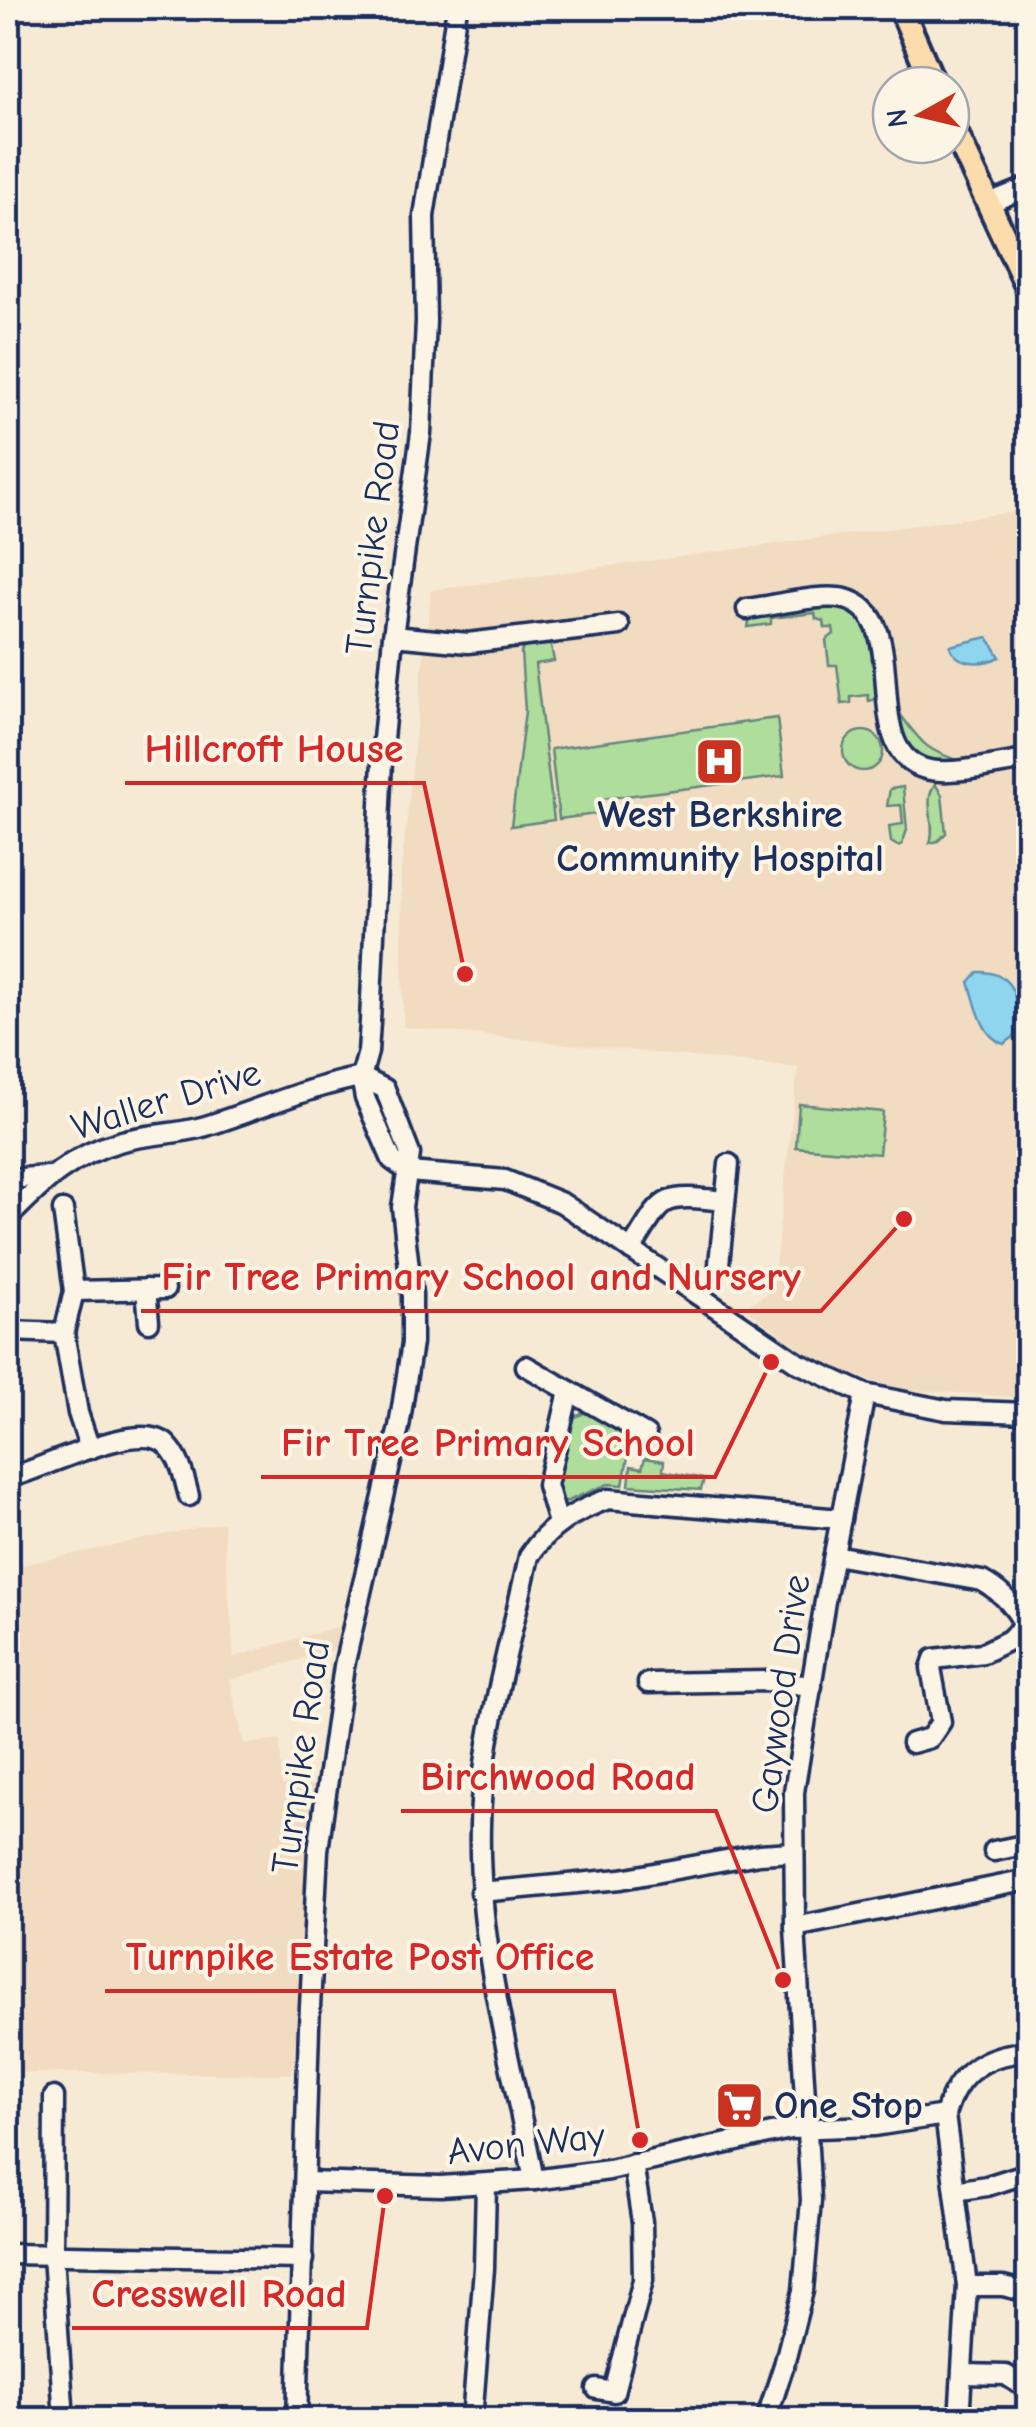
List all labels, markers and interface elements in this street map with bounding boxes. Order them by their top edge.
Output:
north arrow [871,65,971,165]
text: N [880,107,914,130]
street label: Turnpike Road [337,418,409,658]
callout: Hillcroft House [125,713,424,783]
text: Hillcroft House [145,726,403,772]
hospital icon: West Berkshire Community Hospital [694,735,746,787]
place label: West Berkshire Community Hospital [556,793,884,881]
street label: Waller Drive [66,1050,266,1150]
callout: Fir Tree Primary School and Nursery [141,1241,821,1311]
text: Fir Tree Primary School and Nursery [161,1254,801,1300]
callout: Fir Tree Primary School [261,1407,715,1477]
text: Fir Tree Primary School [281,1420,695,1466]
street label: Gaywood Drive [742,1572,820,1816]
street label: Turnpike Road [263,1637,339,1877]
callout: Birchwood Road [401,1741,716,1811]
text: Birchwood Road [420,1754,696,1800]
callout: Turnpike Estate Post Office [105,1921,614,1991]
text: Turnpike Estate Post Office [126,1934,594,1980]
supermarket icon: One Stop [713,2080,765,2132]
place label: One Stop [774,2084,923,2128]
street label: Avon Way [445,2114,607,2174]
callout: Cresswell Road [72,2258,367,2328]
text: Cresswell Road [91,2271,347,2317]

